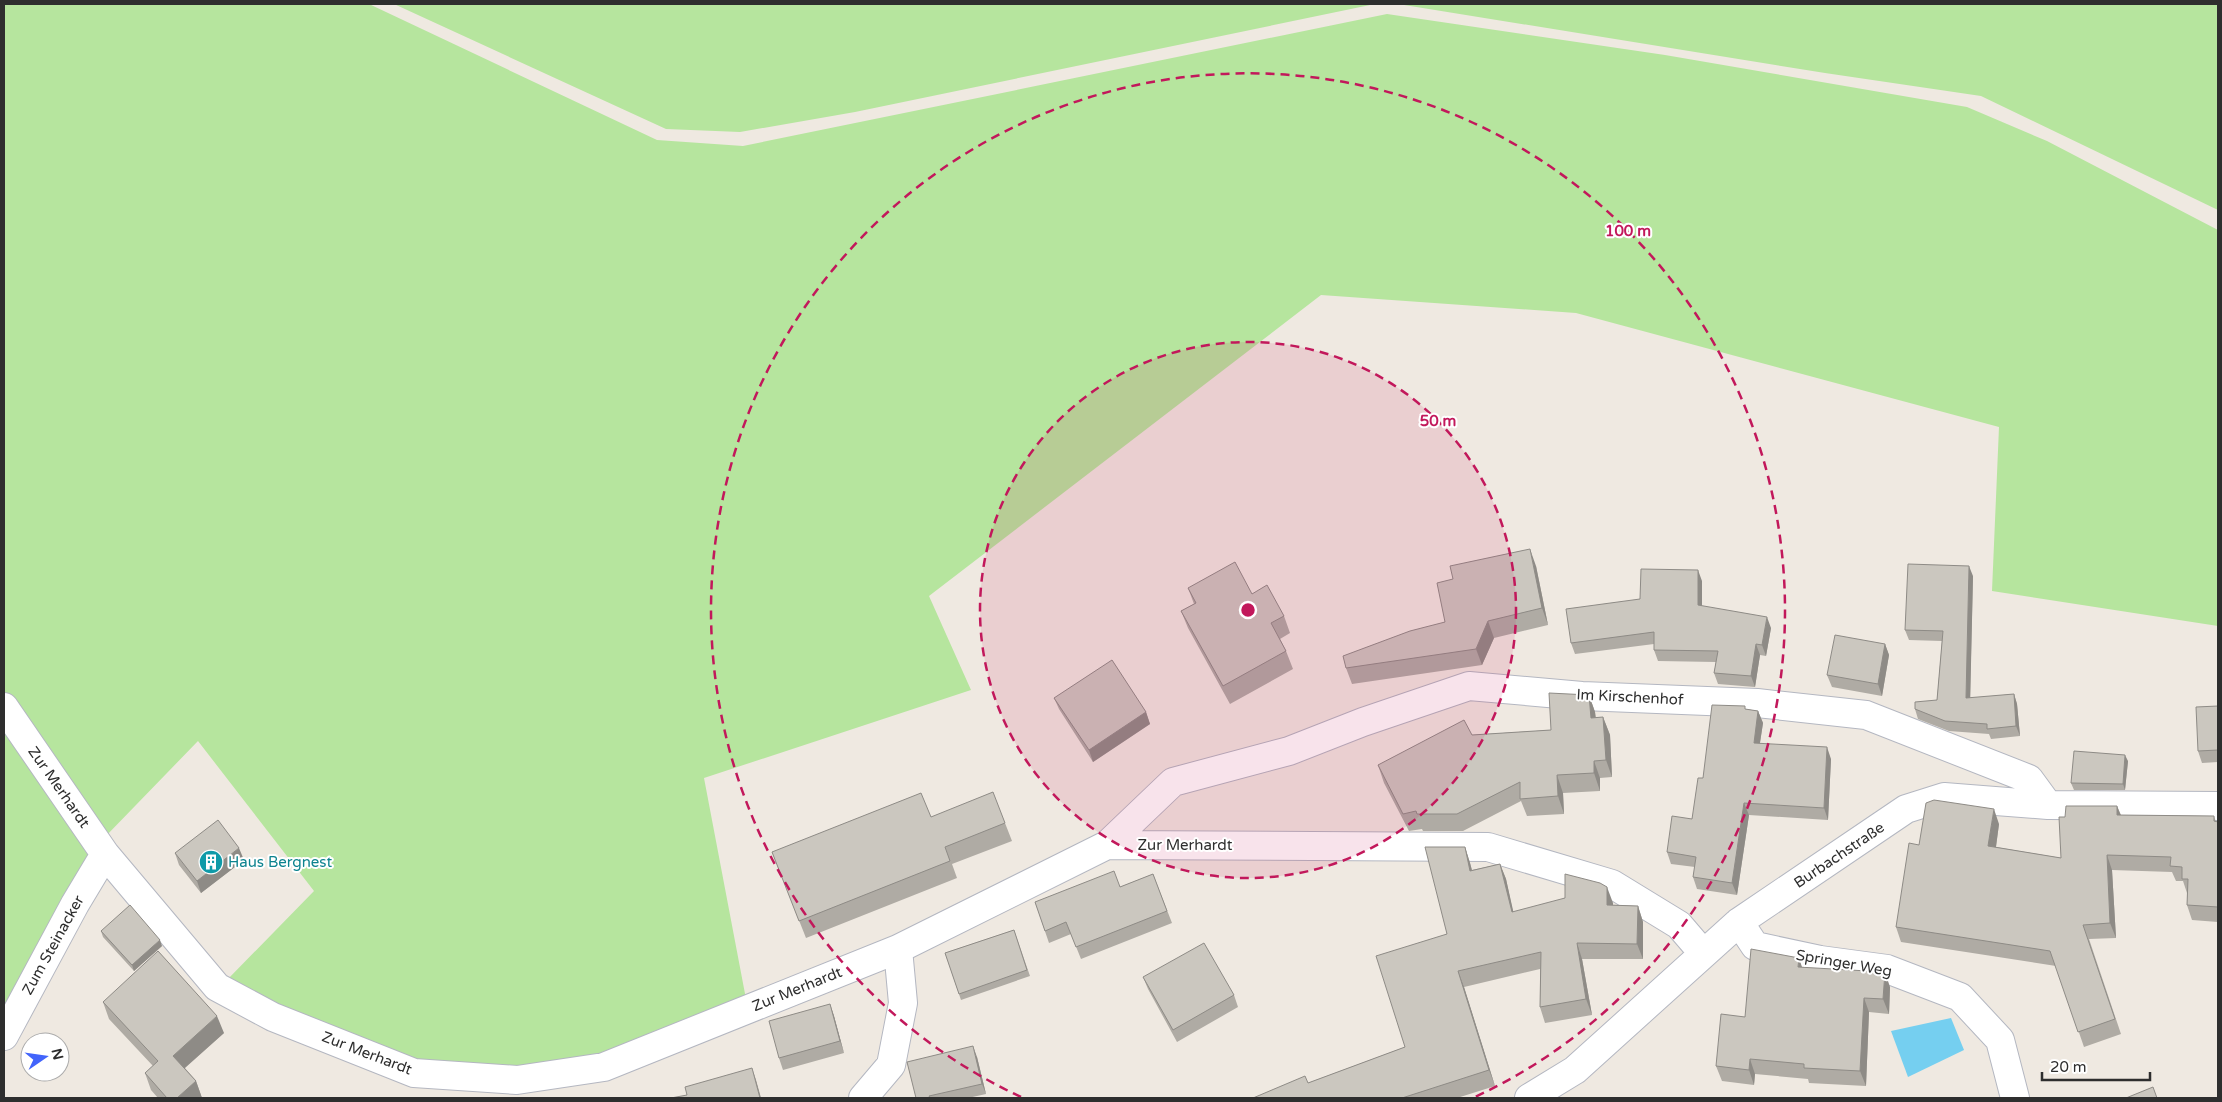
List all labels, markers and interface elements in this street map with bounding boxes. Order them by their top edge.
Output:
text: 100 m [1605,222,1651,240]
text: 50 m [1420,412,1456,430]
centre of rings [1239,601,1257,619]
street label: Im Kirschenhof [1576,685,1684,709]
street label: Zur Merhardt [24,743,94,831]
street label: Burbachstraße [1791,818,1887,892]
street label: Zur Merhardt [1137,836,1233,854]
building icon: Haus Bergnest [198,849,224,875]
place label: Haus Bergnest [228,853,332,871]
street label: Zum Steinacker [18,892,88,998]
street label: Springer Weg [1795,946,1893,980]
street label: Zur Merhardt [750,963,845,1015]
street label: Zur Merhardt [319,1028,415,1079]
north arrow [20,1032,70,1082]
text: N [48,1047,67,1062]
scale bar [2042,1050,2150,1082]
text: 20 m [2050,1058,2087,1076]

